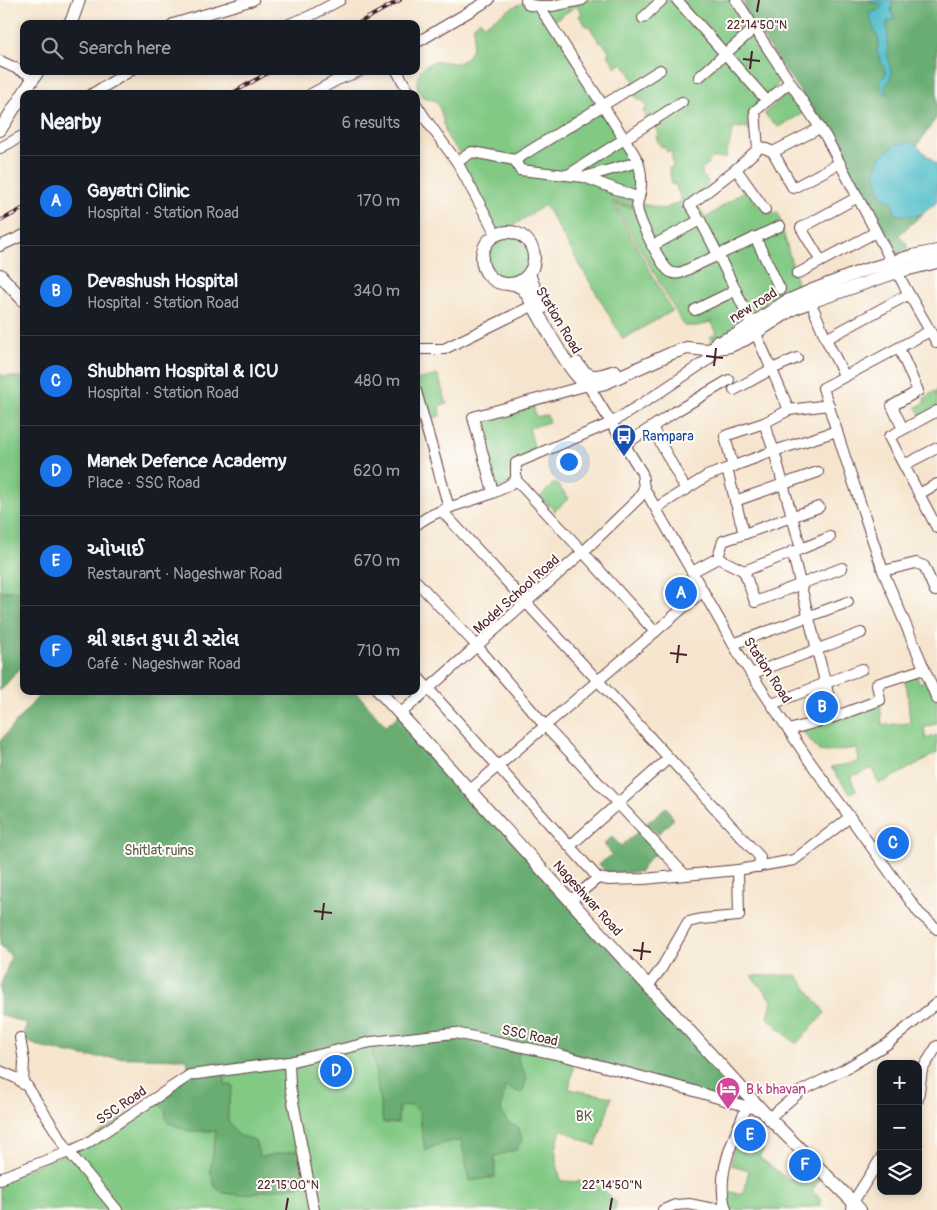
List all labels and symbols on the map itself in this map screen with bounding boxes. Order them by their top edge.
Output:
text: 22°14'50"N [727,18,787,33]
street label: Station Road [532,284,585,357]
street label: new road [726,284,780,327]
bus stop icon: Rampara [611,423,637,457]
place label: Rampara [642,428,694,445]
your location [556,449,582,475]
street label: Model School Road [470,551,563,638]
pin: A [665,574,697,612]
street label: Station Road [740,634,795,707]
pin: B [806,688,838,726]
pin: C [877,824,909,862]
park label: Shitlat ruins [124,842,194,859]
street label: Nageshwar Road [549,857,626,940]
street label: SSC Road [500,1021,560,1050]
pin: D [320,1052,352,1090]
hotel icon: B k bhavan [715,1076,741,1110]
place label: B k bhavan [746,1081,806,1098]
street label: SSC Road [93,1082,150,1128]
park label: BK [576,1108,593,1125]
pin: E [734,1116,766,1154]
pin: F [789,1146,821,1184]
text: 22°15'00"N [257,1178,319,1193]
text: 22°14'50"N [582,1178,642,1193]

